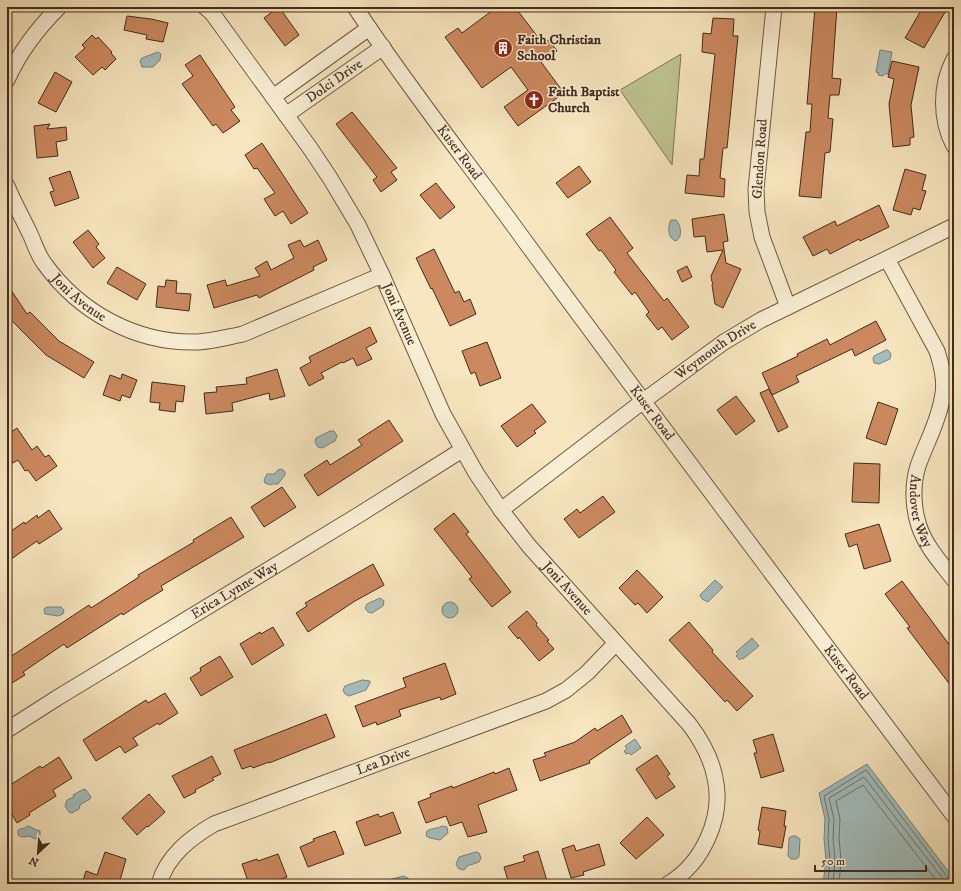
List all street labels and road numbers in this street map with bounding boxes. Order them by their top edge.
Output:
street label: Dolci Drive [302,55,366,107]
street label: Glendon Road [748,118,772,200]
street label: Kuser Road [433,121,486,184]
street label: Joni Avenue [46,268,110,326]
street label: Joni Avenue [377,278,421,348]
street label: Weymouth Drive [671,316,760,384]
street label: Kuser Road [626,382,678,444]
street label: Andover Way [905,473,937,551]
street label: Joni Avenue [537,556,596,619]
street label: Erica Lynne Way [188,557,281,623]
street label: Kuser Road [820,641,872,704]
street label: Lea Drive [354,743,413,779]

